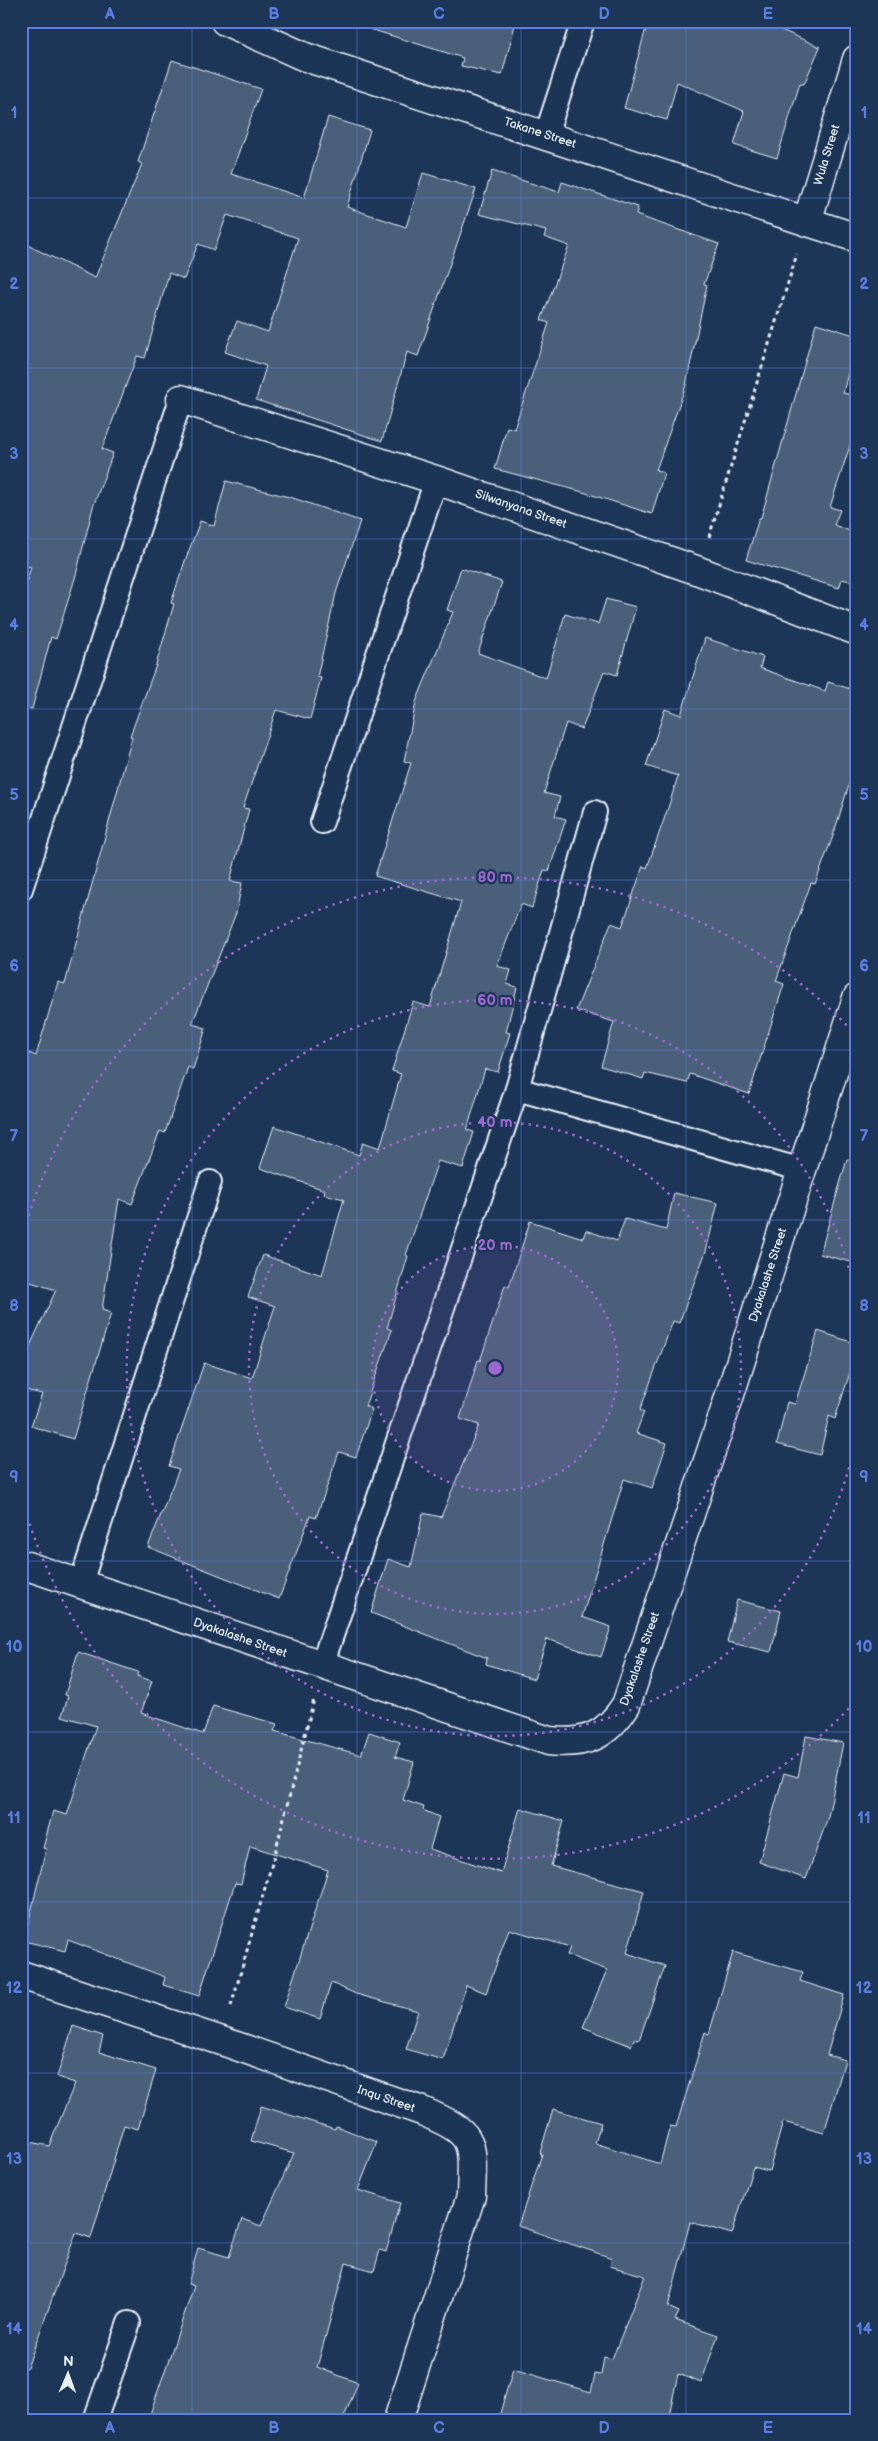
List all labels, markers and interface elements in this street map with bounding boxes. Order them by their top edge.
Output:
text: A [104,5,115,24]
text: B [268,5,280,24]
text: C [433,5,445,24]
text: D [598,5,610,24]
text: E [763,5,773,24]
text: 1 [11,104,17,123]
text: 1 [861,104,867,123]
street label: Takane Street [502,114,578,152]
street label: Wula Street [811,123,843,187]
text: 2 [9,275,19,294]
text: 2 [859,275,869,294]
text: 3 [9,445,19,464]
text: 3 [859,445,869,464]
street label: Silwanyana Street [473,486,569,532]
text: 4 [9,616,19,635]
text: 4 [859,616,869,635]
text: 5 [9,786,19,805]
text: 5 [859,786,869,805]
text: 80 m [477,868,513,887]
text: 6 [9,957,19,976]
text: 6 [859,957,869,976]
text: 60 m [477,991,513,1010]
text: 40 m [477,1113,513,1132]
text: 7 [10,1127,19,1146]
text: 7 [860,1127,869,1146]
street label: Dyakalashe Street [746,1226,790,1324]
text: 20 m [478,1236,513,1255]
text: 8 [9,1297,19,1316]
text: 8 [859,1297,869,1316]
centre of rings [486,1359,504,1377]
text: 9 [9,1468,19,1487]
text: 9 [859,1468,869,1487]
street label: Dyakalashe Street [617,1610,663,1708]
street label: Dyakalashe Street [191,1615,289,1661]
text: 10 [6,1638,22,1657]
text: 10 [856,1638,872,1657]
text: 11 [7,1809,21,1828]
text: 11 [857,1809,871,1828]
text: 12 [6,1979,23,1998]
text: 12 [856,1979,873,1998]
street label: Inqu Street [355,2082,417,2116]
text: 13 [6,2150,22,2169]
text: 13 [856,2150,872,2169]
text: 14 [6,2320,23,2339]
text: 14 [856,2320,873,2339]
north arrow [42,2348,92,2398]
text: N [63,2353,74,2370]
text: A [104,2419,115,2438]
text: B [268,2419,280,2438]
text: C [433,2419,445,2438]
text: D [598,2419,610,2438]
text: E [763,2419,773,2438]

